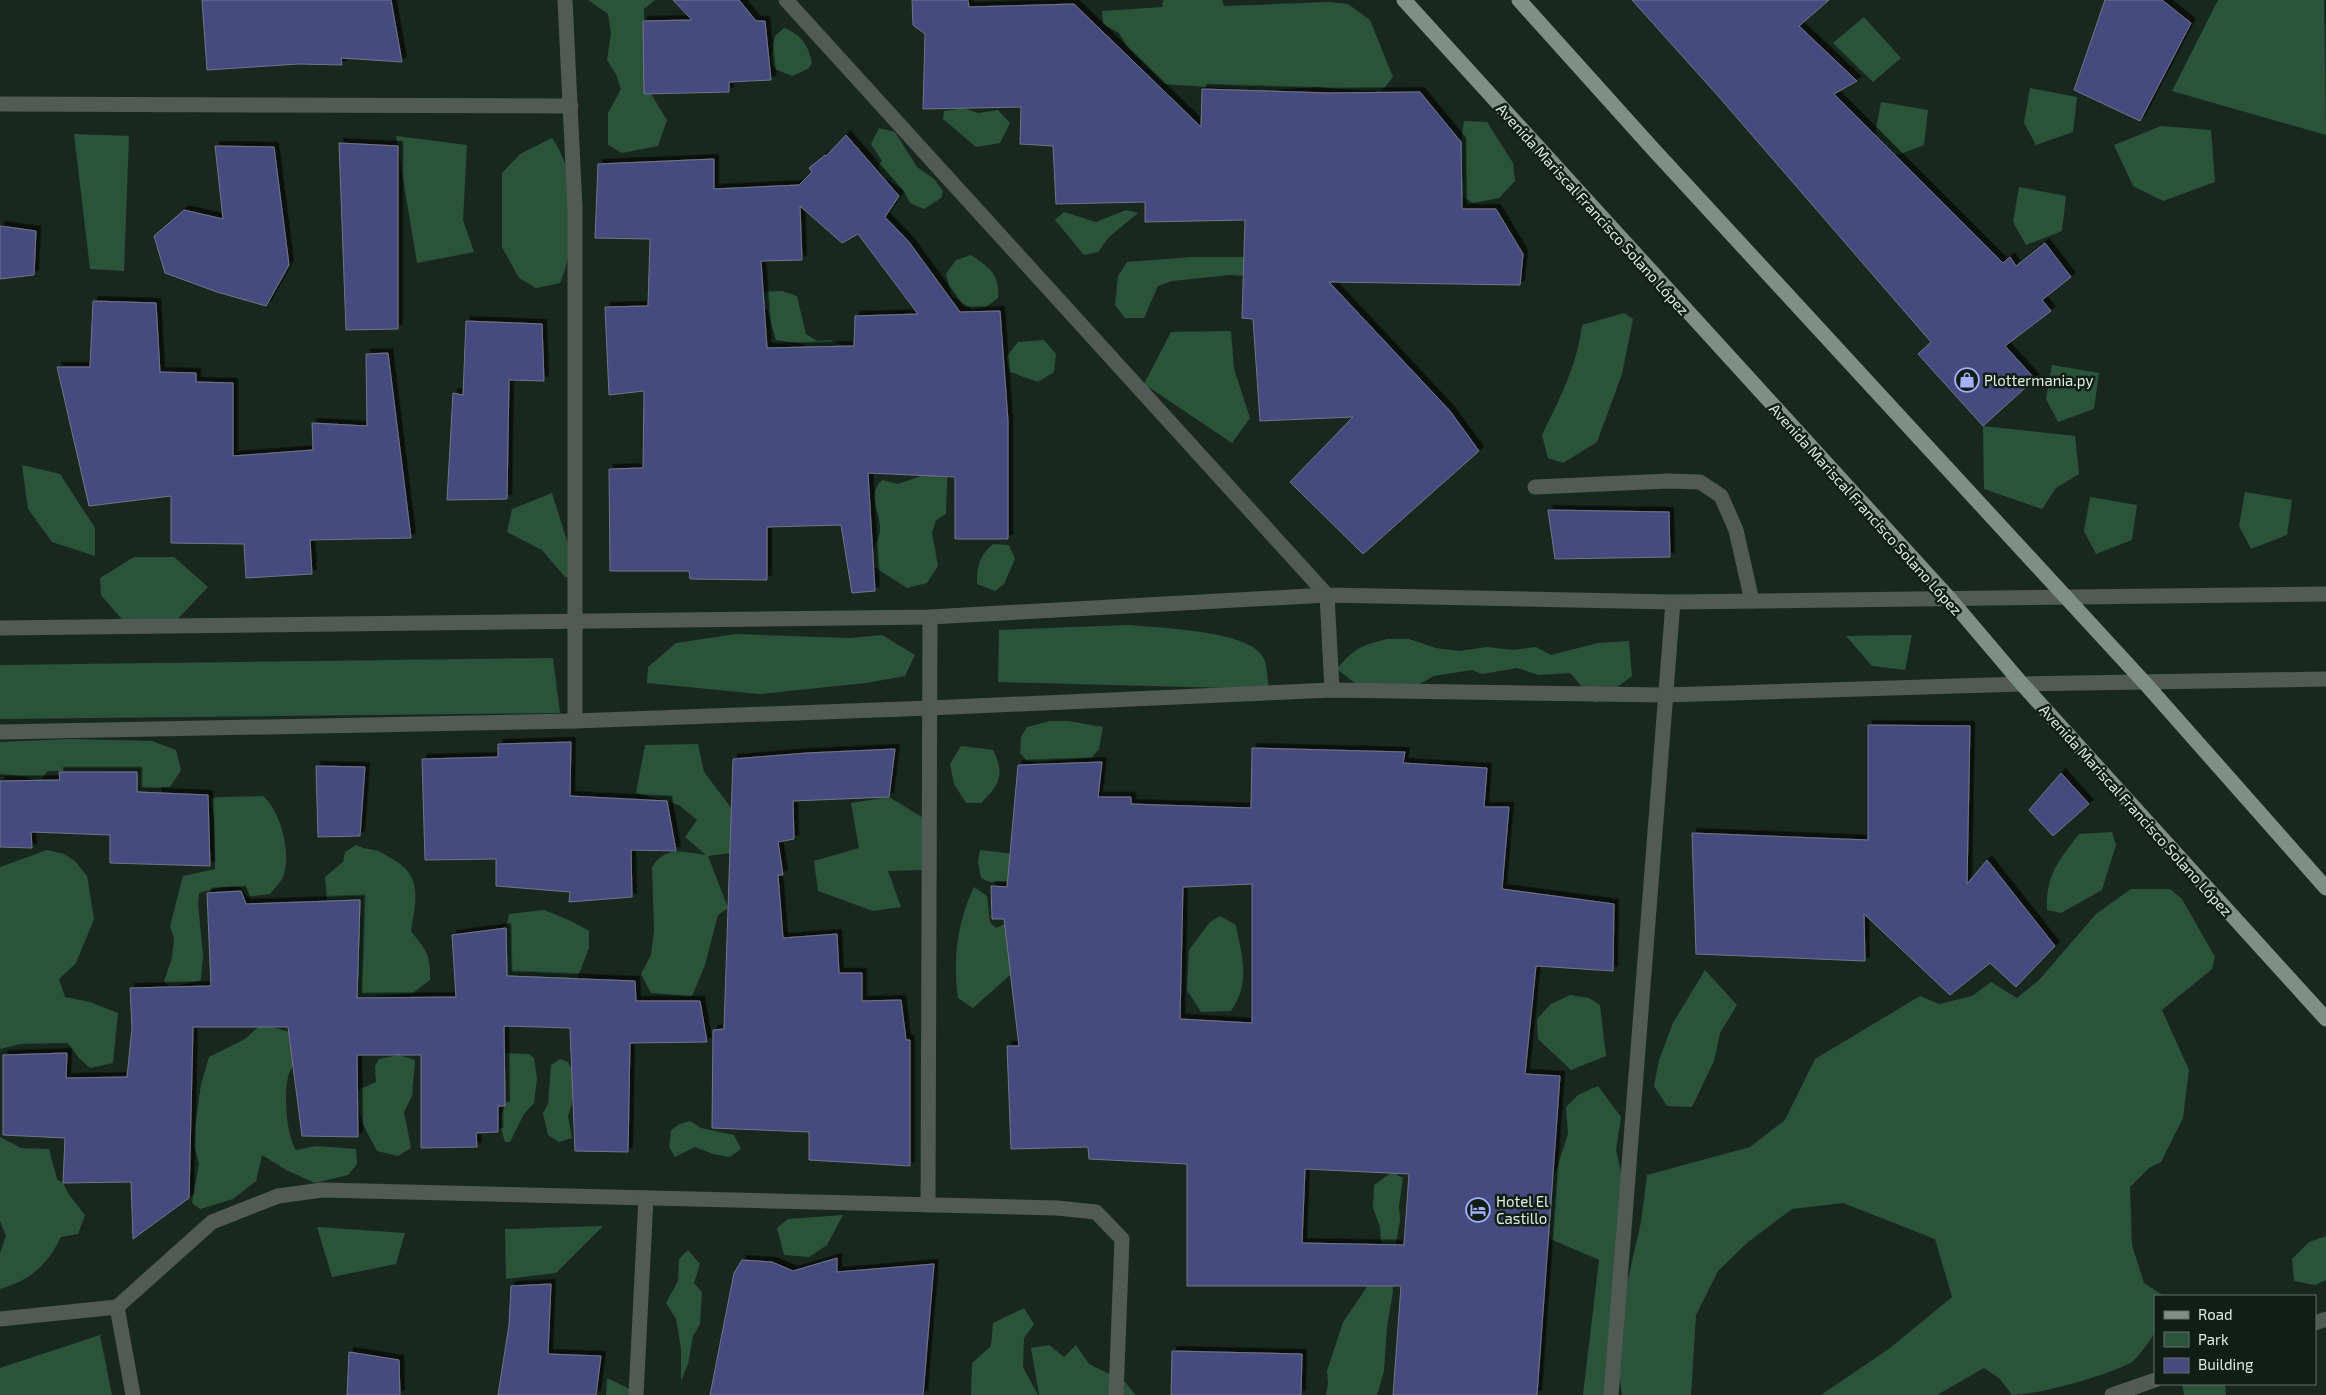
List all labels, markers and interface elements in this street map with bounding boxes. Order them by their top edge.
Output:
street label: Avenida Mariscal Francisco Solano López [1493,99,1693,319]
shop icon: Plottermania.py [1954,367,1980,393]
place label: Plottermania.py [1984,371,2093,389]
street label: Avenida Mariscal Francisco Solano López [1766,399,1966,619]
street label: Avenida Mariscal Francisco Solano López [2036,700,2236,920]
place label: Hotel El Castillo [1496,1192,1549,1227]
hotel icon: Hotel El Castillo [1465,1197,1491,1223]
legend [2154,1295,2316,1385]
text: Road [2198,1305,2233,1323]
text: Park [2198,1330,2229,1348]
text: Building [2198,1355,2254,1373]

